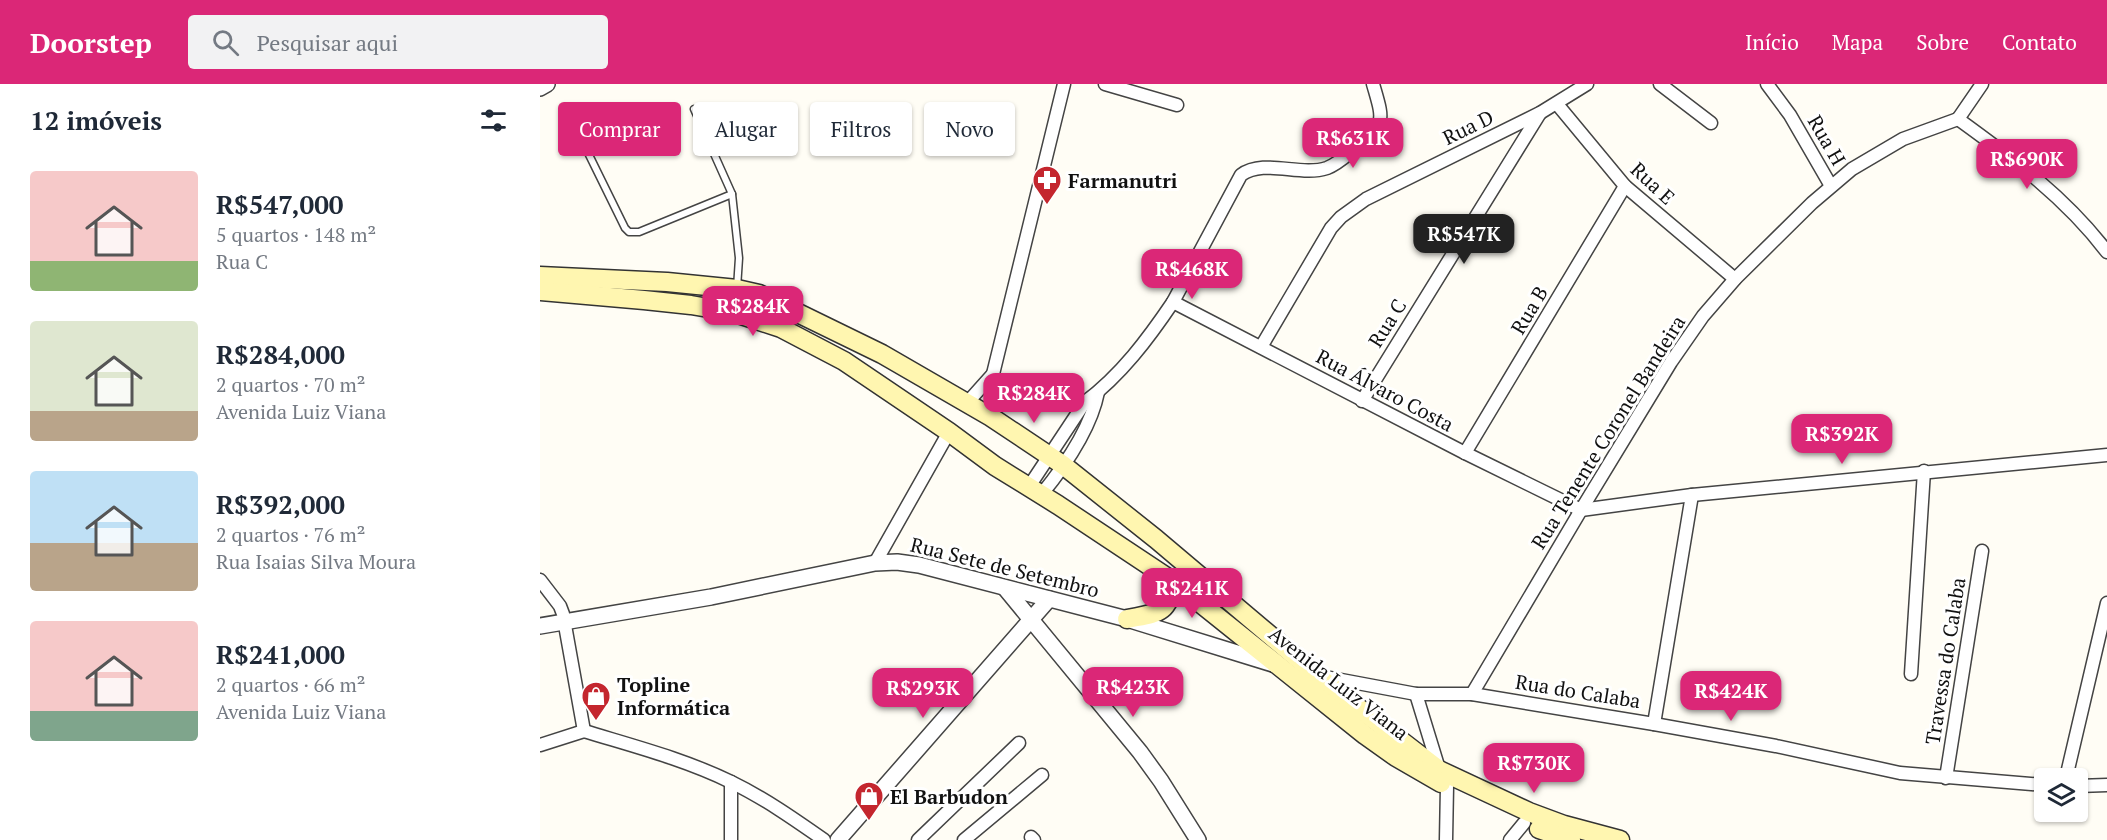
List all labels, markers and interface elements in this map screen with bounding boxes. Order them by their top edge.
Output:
search box [188,15,608,69]
text: Doorstep [30,24,152,61]
icon: search [209,26,242,59]
text: Pesquisar aqui [257,28,398,57]
text: Início [1745,28,1799,56]
text: Mapa [1832,28,1883,56]
text: Sobre [1916,28,1969,56]
text: Contato [2002,28,2077,56]
chip: Comprar [558,102,681,156]
chip: Alugar [693,102,798,156]
chip: Filtros [810,102,912,156]
chip: Novo [924,102,1015,156]
text: 12 imóveis [30,103,162,137]
street label: Rua D [1438,103,1498,151]
icon: filters [477,104,510,137]
street label: Rua H [1802,110,1852,170]
pin: R$631K [1304,118,1402,169]
text: R$631K [1316,124,1390,151]
pin: R$690K [1978,139,2076,190]
text: R$690K [1990,145,2064,172]
street label: Rua E [1625,156,1681,210]
pharmacy icon: Farmanutri [1031,164,1063,206]
place label: Farmanutri [1068,167,1178,194]
text: R$547,000 [216,187,344,221]
icon: home [78,195,150,267]
pin: R$547K [1415,214,1513,265]
text: R$547K [1427,220,1501,247]
text: 5 quartos · 148 m² [216,221,376,248]
text: Rua C [216,248,268,275]
pin: R$468K [1143,249,1241,300]
text: R$468K [1155,255,1229,282]
street label: Rua B [1504,281,1554,339]
pin: R$284K [704,286,802,337]
text: R$284K [716,292,790,319]
street label: Rua C [1362,294,1412,352]
street label: Rua Tenente Coronel Bandeira [1525,310,1691,554]
text: R$284,000 [216,337,345,371]
street label: Rua Álvaro Costa [1312,342,1458,438]
icon: home [78,345,150,417]
text: 2 quartos · 70 m² [216,371,365,398]
pin: R$284K [985,373,1083,424]
text: R$284K [997,379,1071,406]
text: Avenida Luiz Viana [216,398,386,425]
pin: R$392K [1793,414,1891,465]
text: R$392K [1805,420,1879,447]
text: R$392,000 [216,487,345,521]
icon: home [78,495,150,567]
text: 2 quartos · 76 m² [216,521,365,548]
street label: Rua Sete de Setembro [908,530,1102,604]
text: Rua Isaias Silva Moura [216,548,416,575]
pin: R$241K [1143,568,1241,619]
text: R$241K [1155,574,1229,601]
street label: Travessa do Calaba [1918,576,1972,746]
street label: Avenida Luiz Viana [1264,620,1414,746]
text: R$241,000 [216,637,345,671]
icon: home [78,645,150,717]
pin: R$423K [1084,667,1182,718]
pin: R$293K [874,668,972,719]
street label: Rua do Calaba [1514,668,1642,714]
text: 2 quartos · 66 m² [216,671,365,698]
place label: Topline Informática [617,671,730,721]
pin: R$424K [1682,671,1780,722]
text: R$423K [1096,673,1170,700]
text: R$293K [886,674,960,701]
text: R$424K [1694,677,1768,704]
shop icon: Topline Informática [580,680,612,722]
text: Avenida Luiz Viana [216,698,386,725]
pin: R$730K [1485,743,1583,794]
text: R$730K [1497,749,1571,776]
map controls [2034,768,2088,822]
button: layers [2034,768,2088,822]
shop icon: El Barbudon [853,780,885,822]
place label: El Barbudon [890,783,1008,810]

